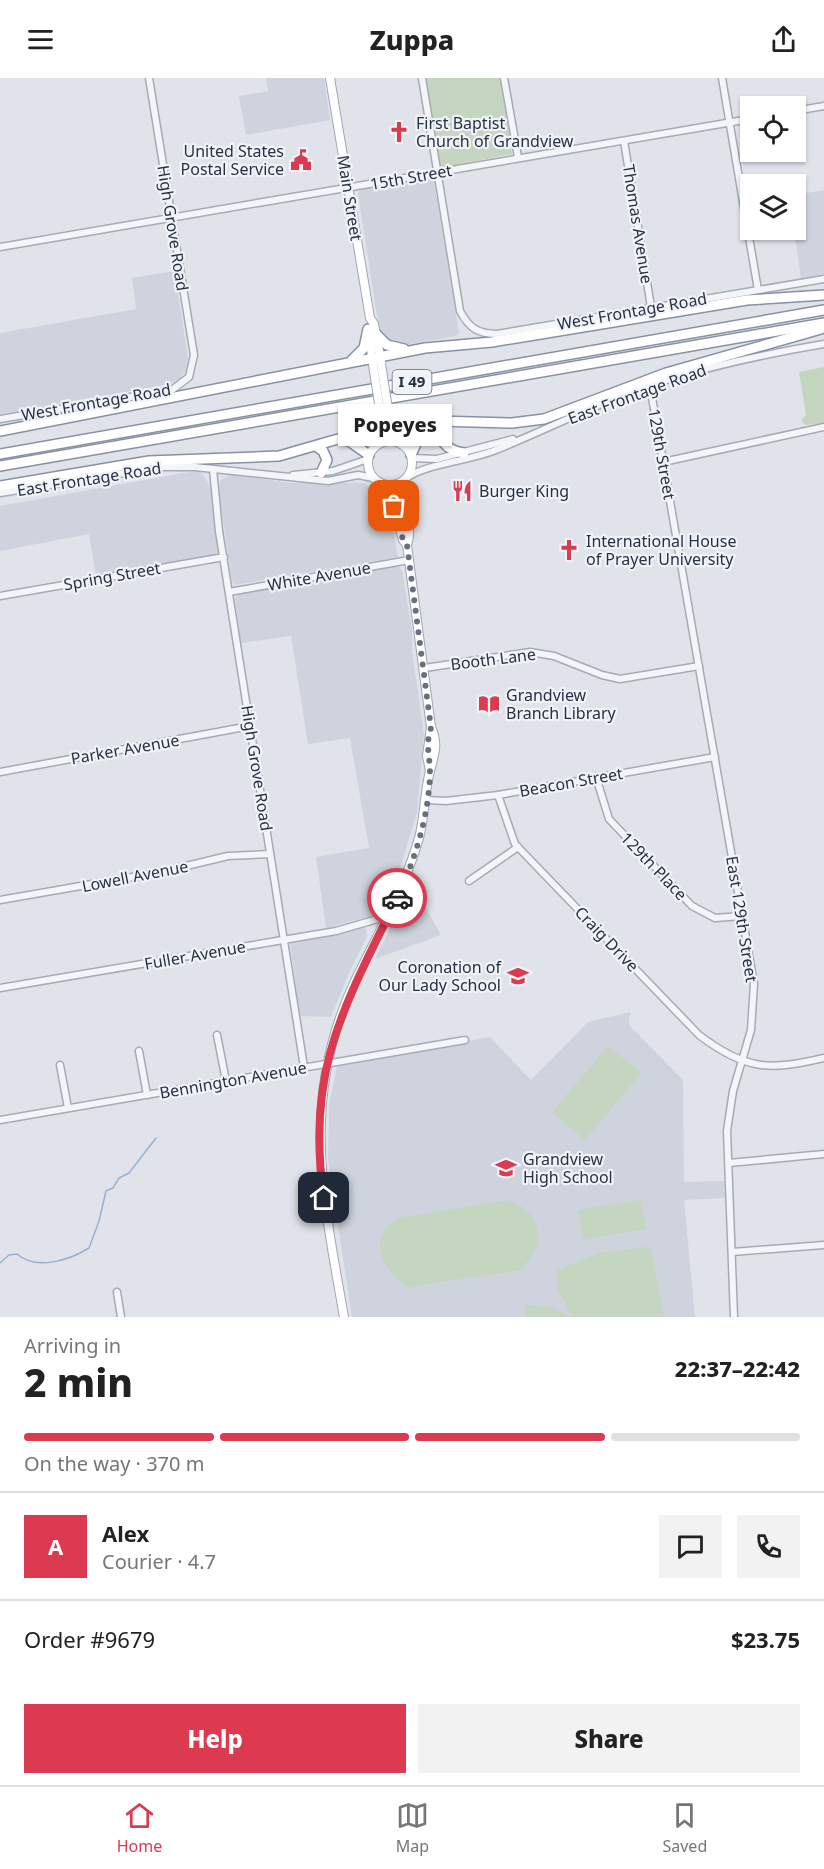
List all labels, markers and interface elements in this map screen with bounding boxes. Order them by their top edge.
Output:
text: Zuppa [370,21,454,58]
icon: menu [24,23,57,56]
icon: share [767,23,800,56]
map controls [740,96,806,240]
button: locate [740,96,806,162]
place label: First Baptist Church of Grandview [416,112,574,152]
church icon: First Baptist Church of Grandview [387,120,411,144]
place label: United States Postal Service [181,140,284,180]
public building icon: United States Postal Service [289,148,313,172]
street label: Main Street [332,154,368,243]
street label: 15th Street [368,159,454,195]
street label: Thomas Avenue [618,163,658,285]
street label: High Grove Road [152,164,194,292]
button: layers [740,174,806,240]
street label: West Frontage Road [555,287,709,335]
street label: East Frontage Road [565,359,709,429]
road number: I 49 [392,370,432,394]
street label: West Frontage Road [19,378,173,426]
callout: Popeyes [337,404,451,446]
street label: 129th Street [643,407,681,501]
text: Popeyes [353,411,437,438]
street label: East Frontage Road [15,457,163,501]
restaurant icon: Burger King [450,479,474,503]
pin [368,480,419,531]
place label: Burger King [479,480,569,502]
icon: bag [377,489,410,522]
place label: International House of Prayer University [586,530,736,570]
church icon: International House of Prayer University [557,538,581,562]
street label: White Avenue [266,556,372,596]
street label: Spring Street [62,557,162,595]
street label: Booth Lane [449,643,537,675]
place label: Grandview Branch Library [506,684,617,724]
library icon: Grandview Branch Library [477,692,501,716]
street label: High Grove Road [236,704,278,832]
street label: Parker Avenue [69,729,181,769]
street label: Beacon Street [518,762,625,802]
street label: 129th Place [616,827,692,905]
street label: East 129th Street [721,854,763,984]
street label: Lowell Avenue [80,855,190,897]
courier [367,868,427,928]
icon: car [381,882,414,915]
street label: Craig Drive [570,901,644,977]
street label: Fuller Avenue [143,935,247,975]
place label: Coronation of Our Lady School [378,956,502,996]
school or university icon: Coronation of Our Lady School [506,964,530,988]
street label: Bennington Avenue [158,1056,308,1104]
place label: Grandview High School [523,1148,613,1188]
school or university icon: Grandview High School [494,1156,518,1180]
pin [298,1172,349,1223]
icon: home [307,1181,340,1214]
text: Arriving in [24,1332,121,1359]
text: 22:37–22:42 [675,1353,800,1383]
text: 2 min [24,1355,133,1408]
text: On the way · 370 m [24,1450,204,1477]
button: chat [659,1515,722,1578]
button: phone [737,1515,800,1578]
text: Alex [102,1518,149,1548]
text: A [48,1531,63,1561]
text: Courier · 4.7 [102,1548,216,1575]
text: Order #9679 [24,1624,155,1654]
text: $23.75 [731,1624,800,1654]
button: Help [24,1704,406,1773]
button: Share [418,1704,800,1773]
tab: Home [117,1799,162,1857]
tab: Map [396,1799,429,1857]
tab: Saved [662,1799,707,1857]

